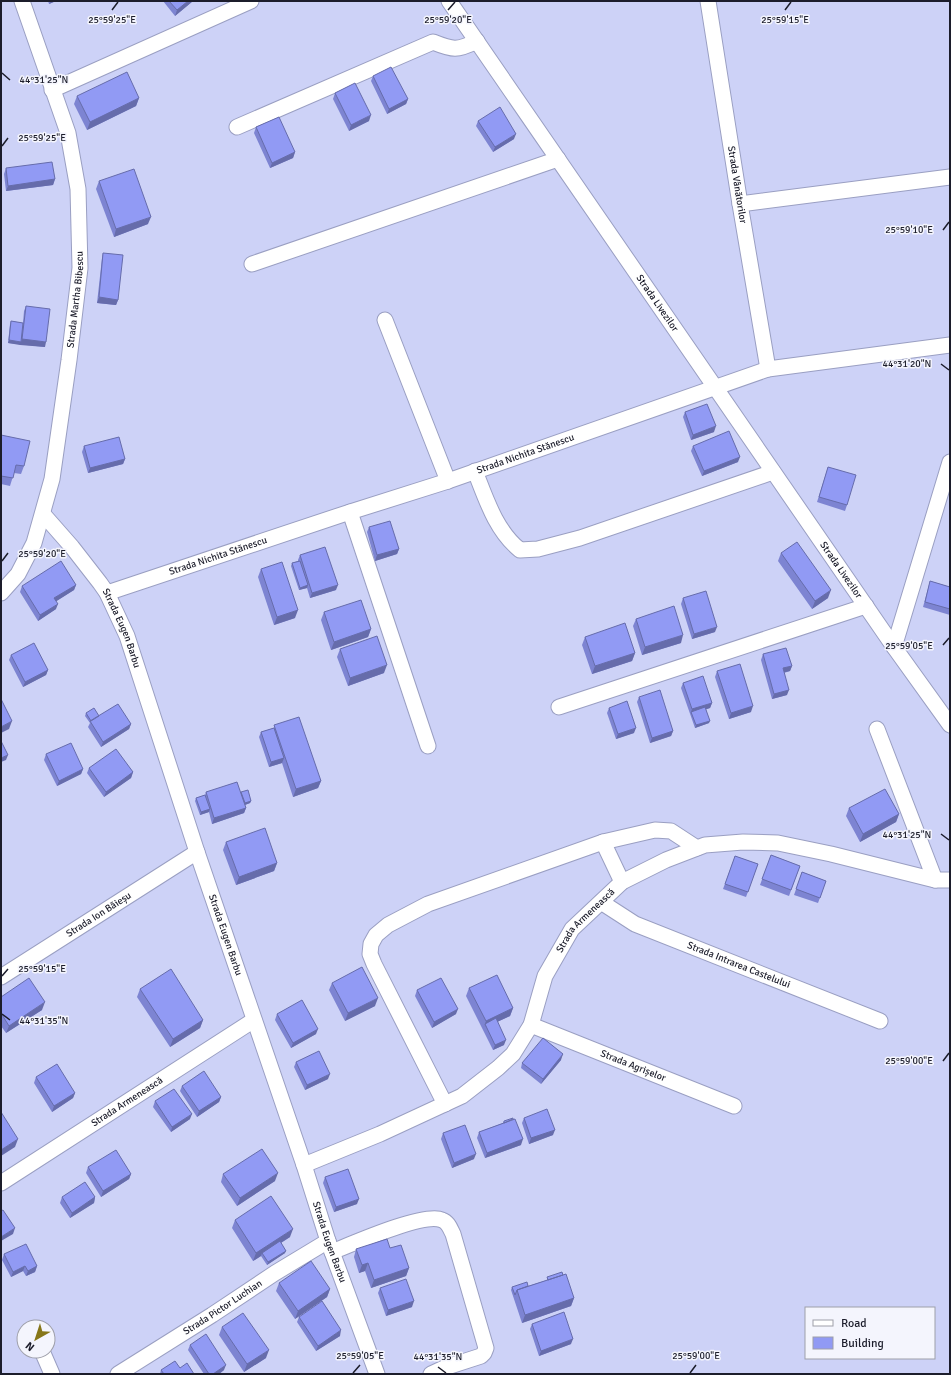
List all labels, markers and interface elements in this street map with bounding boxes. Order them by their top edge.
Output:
text: 25°59'25"E [88,14,136,26]
text: 25°59'20"E [424,14,472,26]
text: 25°59'15"E [761,14,809,26]
text: 44°31'25"N [20,74,68,86]
text: 25°59'25"E [18,132,66,144]
street label: Strada Vânătorilor [725,145,749,225]
text: 25°59'10"E [885,224,933,236]
street label: Strada Martha Bibescu [65,251,86,349]
street label: Strada Livezilor [633,273,681,334]
text: 44°31'20"N [883,358,931,370]
street label: Strada Nichita Stănescu [475,431,576,477]
street label: Strada Nichita Stănescu [167,534,269,578]
street label: Strada Livezilor [817,539,865,601]
text: 25°59'20"E [18,548,66,560]
street label: Strada Eugen Barbu [100,586,143,670]
text: 25°59'05"E [885,640,933,652]
text: 44°31'25"N [883,829,931,841]
street label: Strada Armenească [554,886,617,955]
street label: Strada Ion Băieșu [64,889,134,940]
street label: Strada Eugen Barbu [206,893,245,977]
street label: Strada Intrarea Castelului [685,939,792,991]
text: 25°59'15"E [18,963,66,975]
text: 44°31'35"N [20,1015,68,1027]
street label: Strada Agrișelor [599,1047,668,1084]
text: 25°59'00"E [885,1055,933,1067]
street label: Strada Armenească [89,1074,165,1129]
street label: Strada Eugen Barbu [310,1200,349,1284]
street label: Strada Pictor Luchian [181,1277,264,1338]
legend [805,1307,935,1359]
text: Road [841,1316,867,1331]
north arrow [16,1319,56,1359]
text: Building [841,1336,884,1351]
text: N [23,1339,37,1354]
text: 25°59'05"E [336,1350,384,1362]
text: 25°59'00"E [672,1350,720,1362]
text: 44°31'35"N [414,1351,462,1363]

